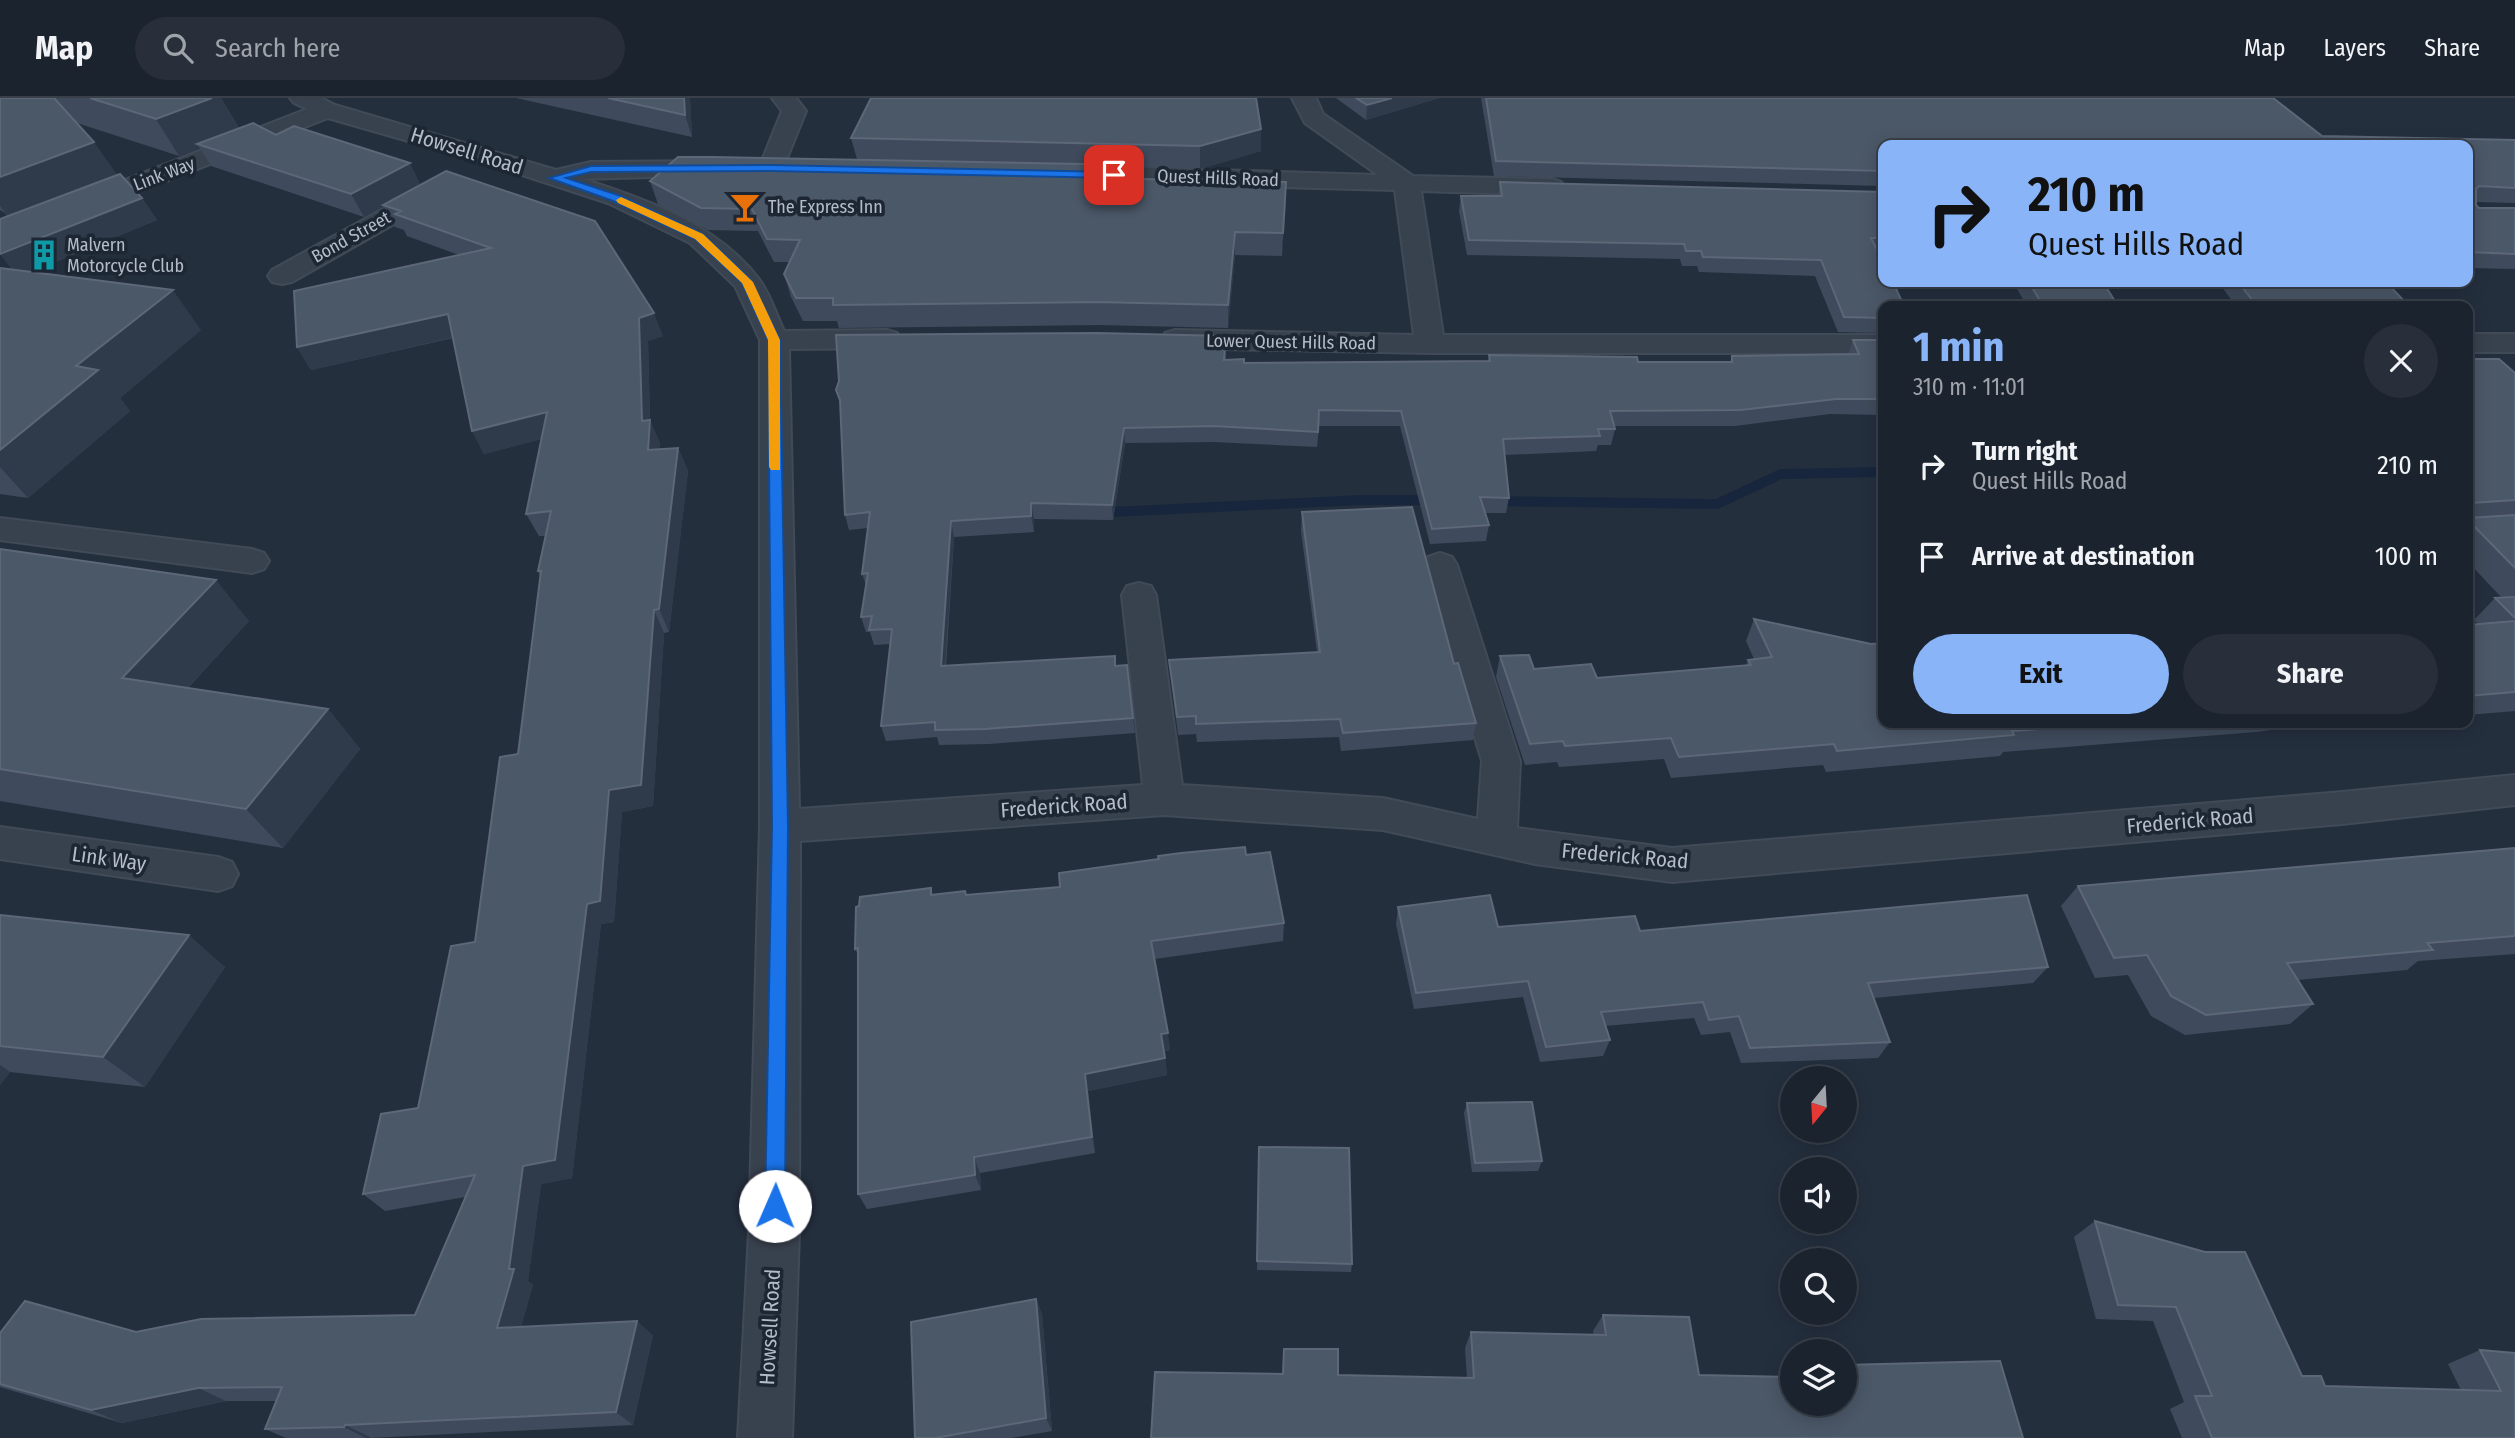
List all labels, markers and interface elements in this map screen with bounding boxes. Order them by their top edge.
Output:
search box [135,17,625,80]
text: Map [35,28,93,68]
icon: search [159,29,197,67]
text: Search here [215,33,340,64]
text: Map [2244,34,2286,62]
text: Layers [2324,34,2386,62]
text: Share [2424,34,2480,62]
street label: Howsell Road [408,122,526,180]
pin [1084,145,1144,205]
street label: Link Way [130,152,198,196]
icon: arrive [1095,156,1133,194]
street label: Quest Hills Road [1157,165,1279,191]
text: 210 m [2028,165,2145,224]
icon: right [1913,168,2004,259]
bar icon: The Express Inn [728,190,762,224]
place label: The Express Inn [768,196,883,218]
street label: Bond Street [308,206,394,268]
text: Quest Hills Road [2028,225,2244,263]
place label: Malvern Motorcycle Club [67,234,184,277]
building icon: Malvern Motorcycle Club [27,238,61,272]
text: 1 min [1913,322,2004,372]
button: close [2364,324,2438,398]
street label: Lower Quest Hills Road [1206,330,1376,354]
text: 310 m · 11:01 [1913,373,2025,401]
text: Turn right [1972,436,2078,467]
icon: right [1913,447,1951,485]
text: 210 m [2377,450,2438,481]
text: Quest Hills Road [1972,467,2127,495]
icon: arrive [1913,538,1951,576]
text: Arrive at destination [1972,541,2195,572]
text: 100 m [2375,541,2438,572]
button: Exit [1913,634,2169,714]
button: Share [2183,634,2438,714]
street label: Frederick Road [1000,789,1128,823]
street label: Frederick Road [2126,803,2254,839]
street label: Frederick Road [1561,838,1689,874]
street label: Link Way [70,841,148,877]
north arrow [1780,1066,1857,1143]
map controls [1780,1066,1857,1416]
button: sound [1780,1157,1857,1234]
position arrow [738,1169,812,1243]
button: search [1780,1248,1857,1325]
street label: Howsell Road [754,1268,786,1386]
button: layers [1780,1339,1857,1416]

